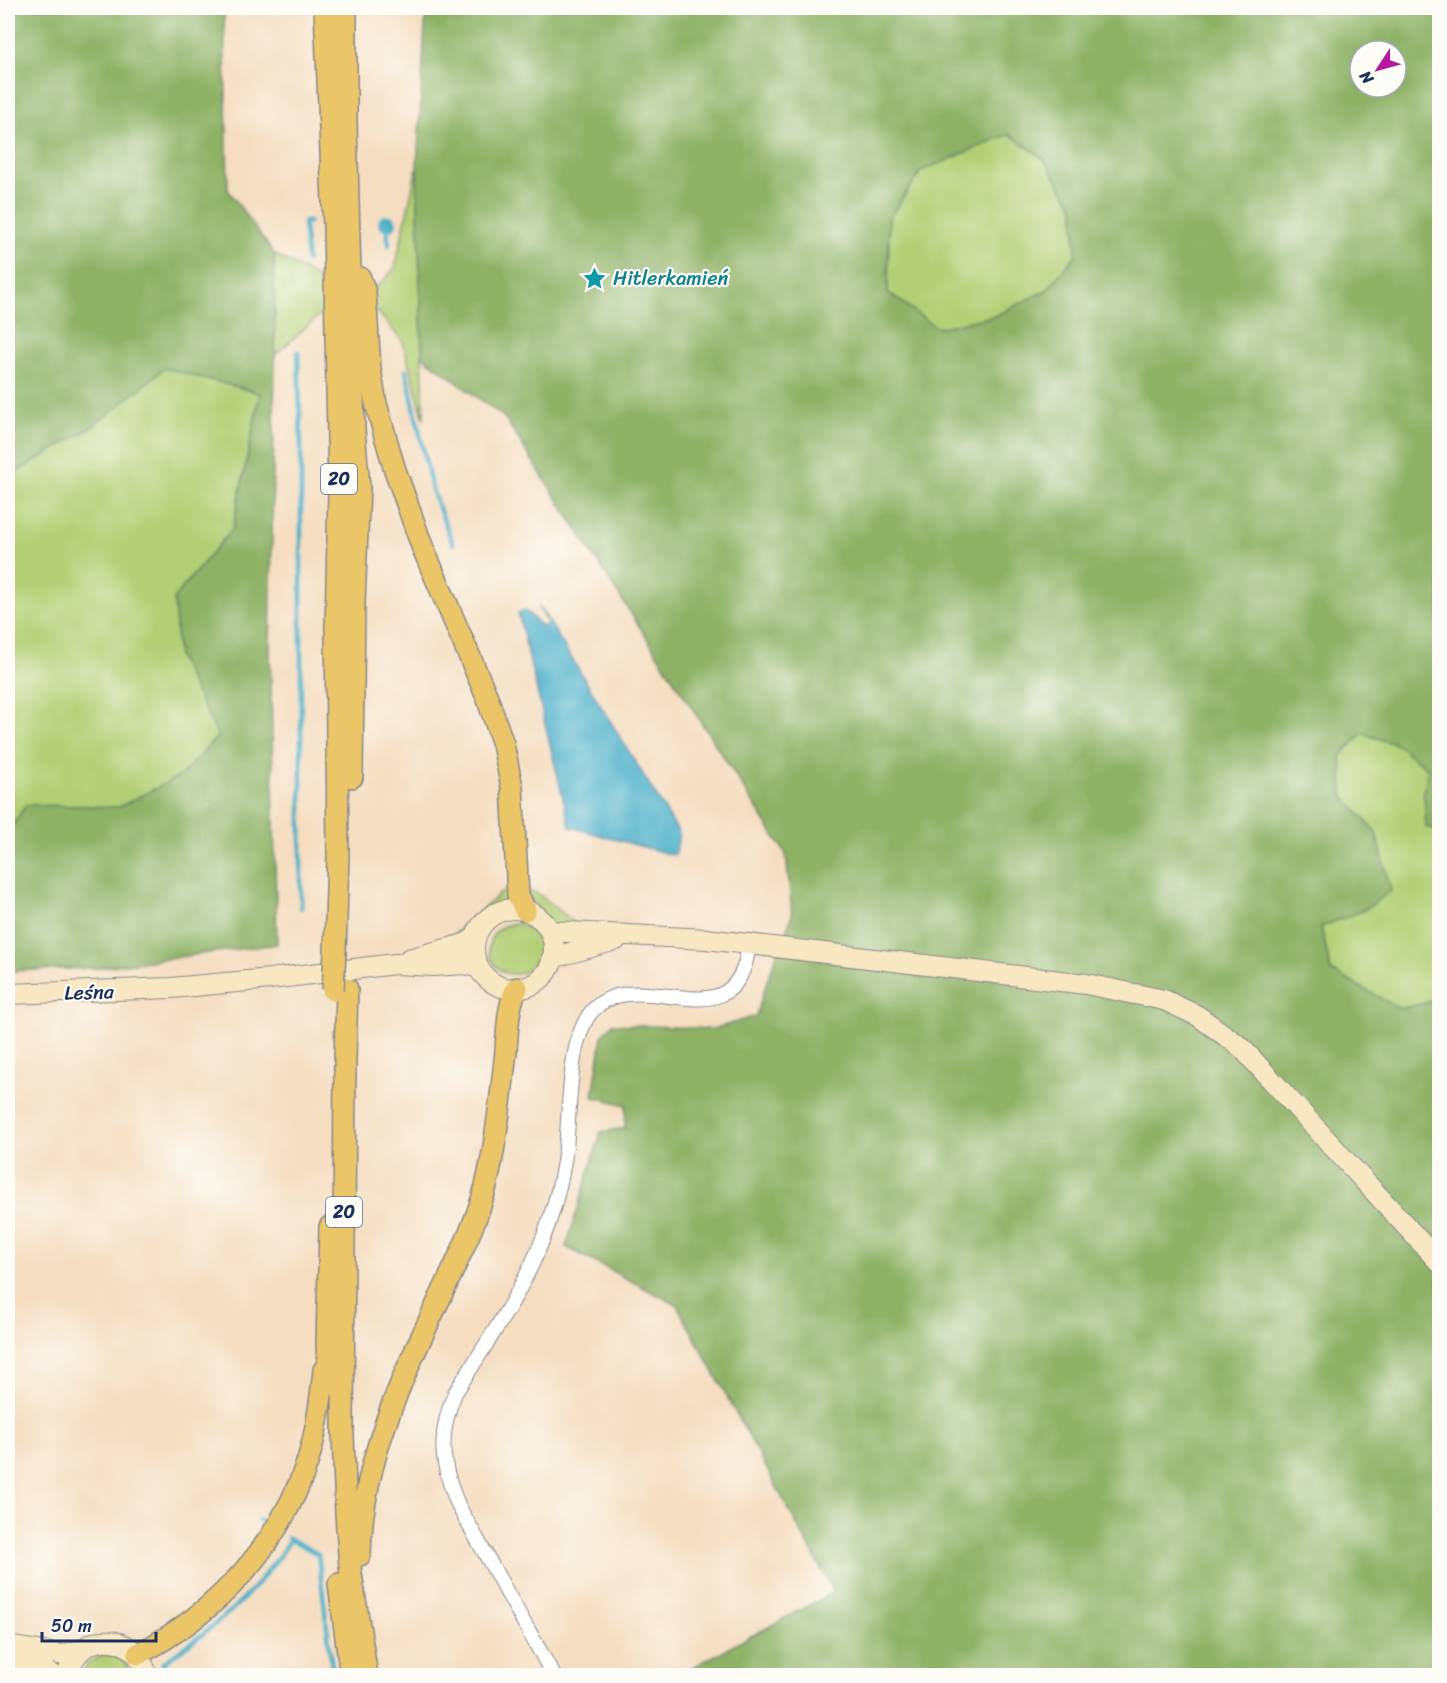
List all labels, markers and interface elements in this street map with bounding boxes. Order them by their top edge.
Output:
north arrow [1348,39,1408,99]
text: N [1351,64,1382,91]
place label: Hitlerkamień [613,261,728,296]
place icon: Hitlerkamień [582,265,608,291]
road number: 20 [321,464,357,494]
street label: Leśna [64,974,115,1011]
road number: 20 [326,1197,362,1227]
scale bar [42,1605,156,1643]
text: 50 m [51,1610,92,1642]

